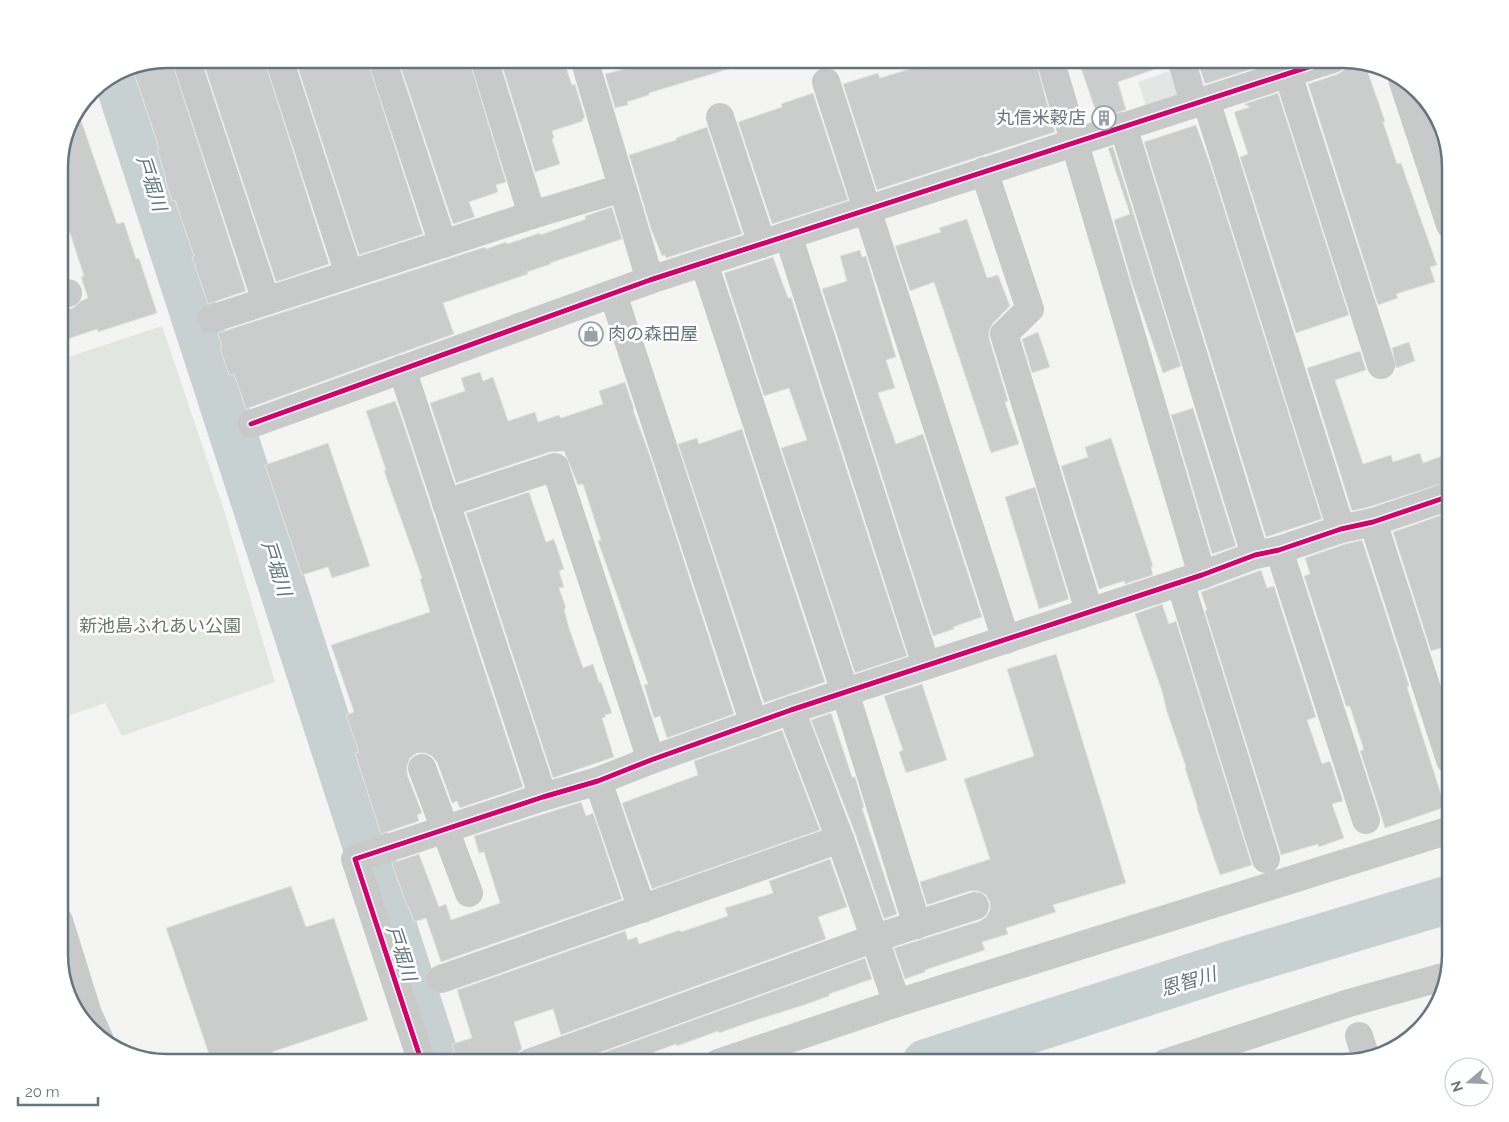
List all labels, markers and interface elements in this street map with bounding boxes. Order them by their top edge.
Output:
building icon: 丸信米穀店 [1091,105,1117,131]
place label: 丸信米穀店 [996,107,1086,128]
water label: 戸堀川 [133,152,172,215]
shop icon: 肉の森田屋 [578,321,604,347]
place label: 肉の森田屋 [608,323,698,344]
water label: 戸堀川 [258,537,297,600]
park label: 新池島ふれあい公園 [79,615,241,636]
water label: 戸堀川 [383,922,422,985]
water label: 恩智川 [1158,962,1220,1000]
north arrow [1444,1057,1494,1107]
scale bar [18,1074,98,1106]
text: N [1447,1079,1466,1094]
text: 20 m [25,1083,60,1101]

